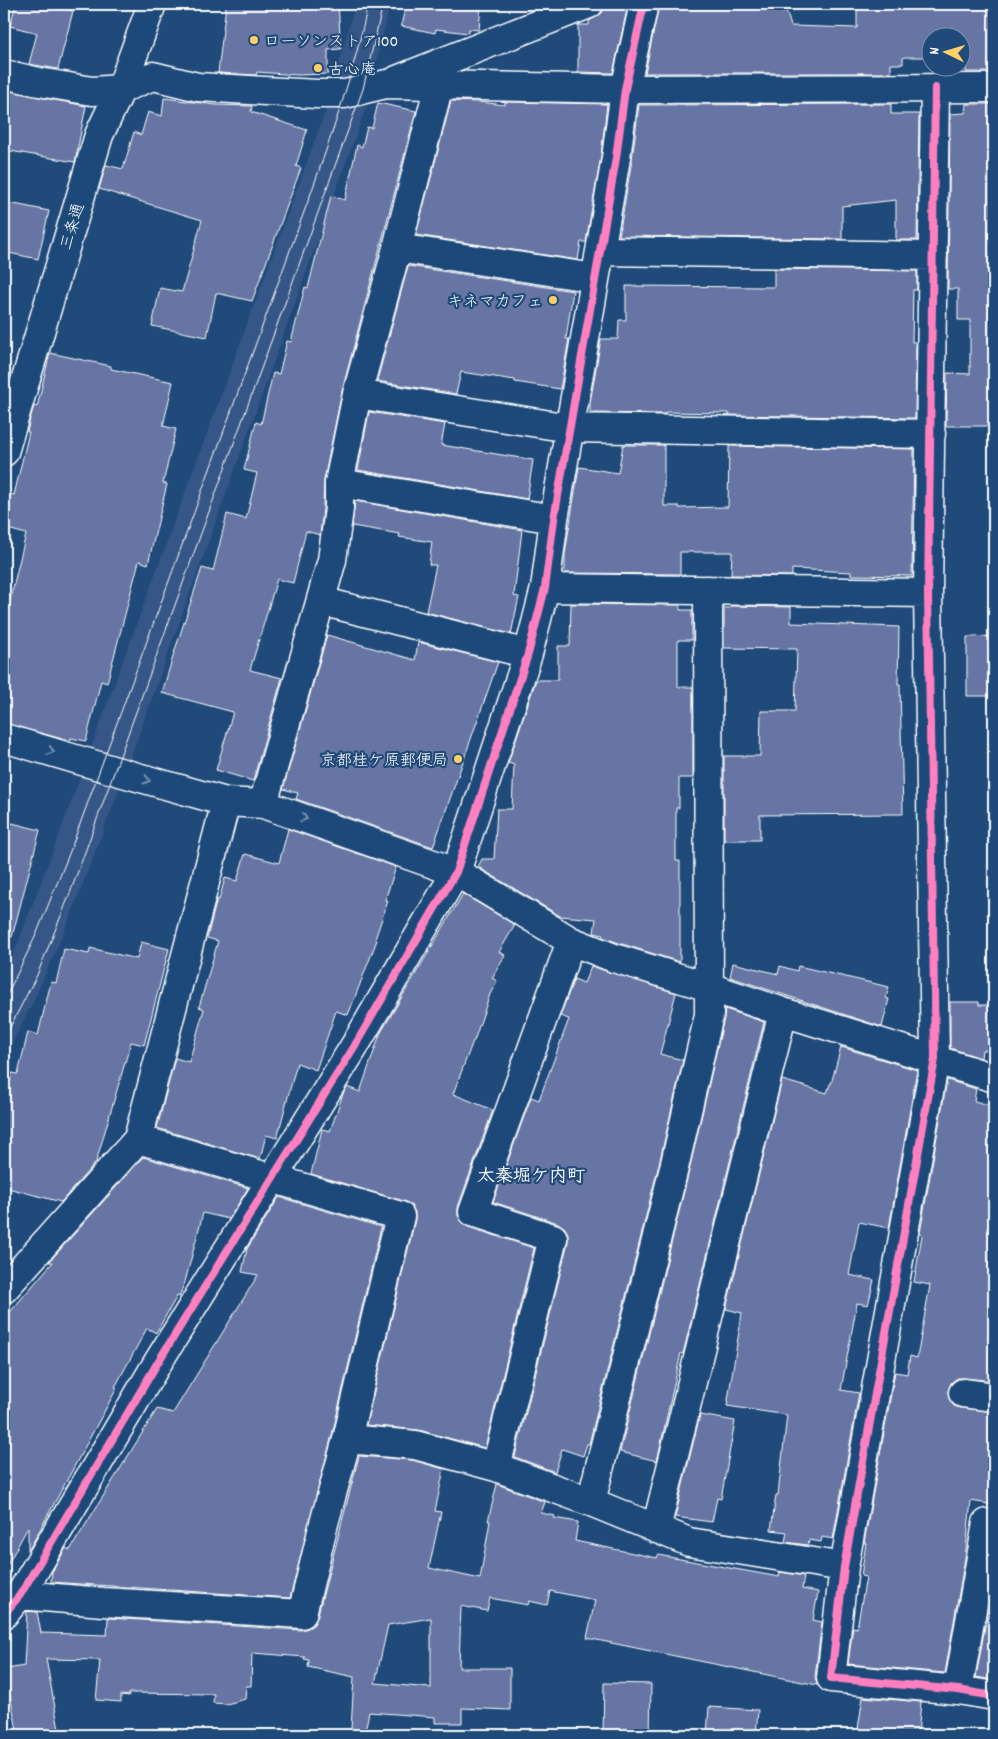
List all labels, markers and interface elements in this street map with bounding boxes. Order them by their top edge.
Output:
north arrow [920,28,970,78]
place label: ローソンストア100 [264,31,398,54]
marker: ローソンストア100 [248,34,260,46]
text: N [925,47,945,55]
place label: 古心庵 [328,59,376,82]
marker: 古心庵 [312,62,324,74]
street label: 三条通 [55,200,91,253]
place label: キネマカフェ [447,291,543,314]
marker: キネマカフェ [547,294,559,306]
one-way arrow [46,746,54,756]
place label: 京都桂ケ原郵便局 [320,750,448,773]
marker: 京都桂ケ原郵便局 [452,753,464,765]
one-way arrow [142,774,151,785]
one-way arrow [299,812,307,822]
district label: 太秦堀ケ内町 [477,1165,585,1190]

